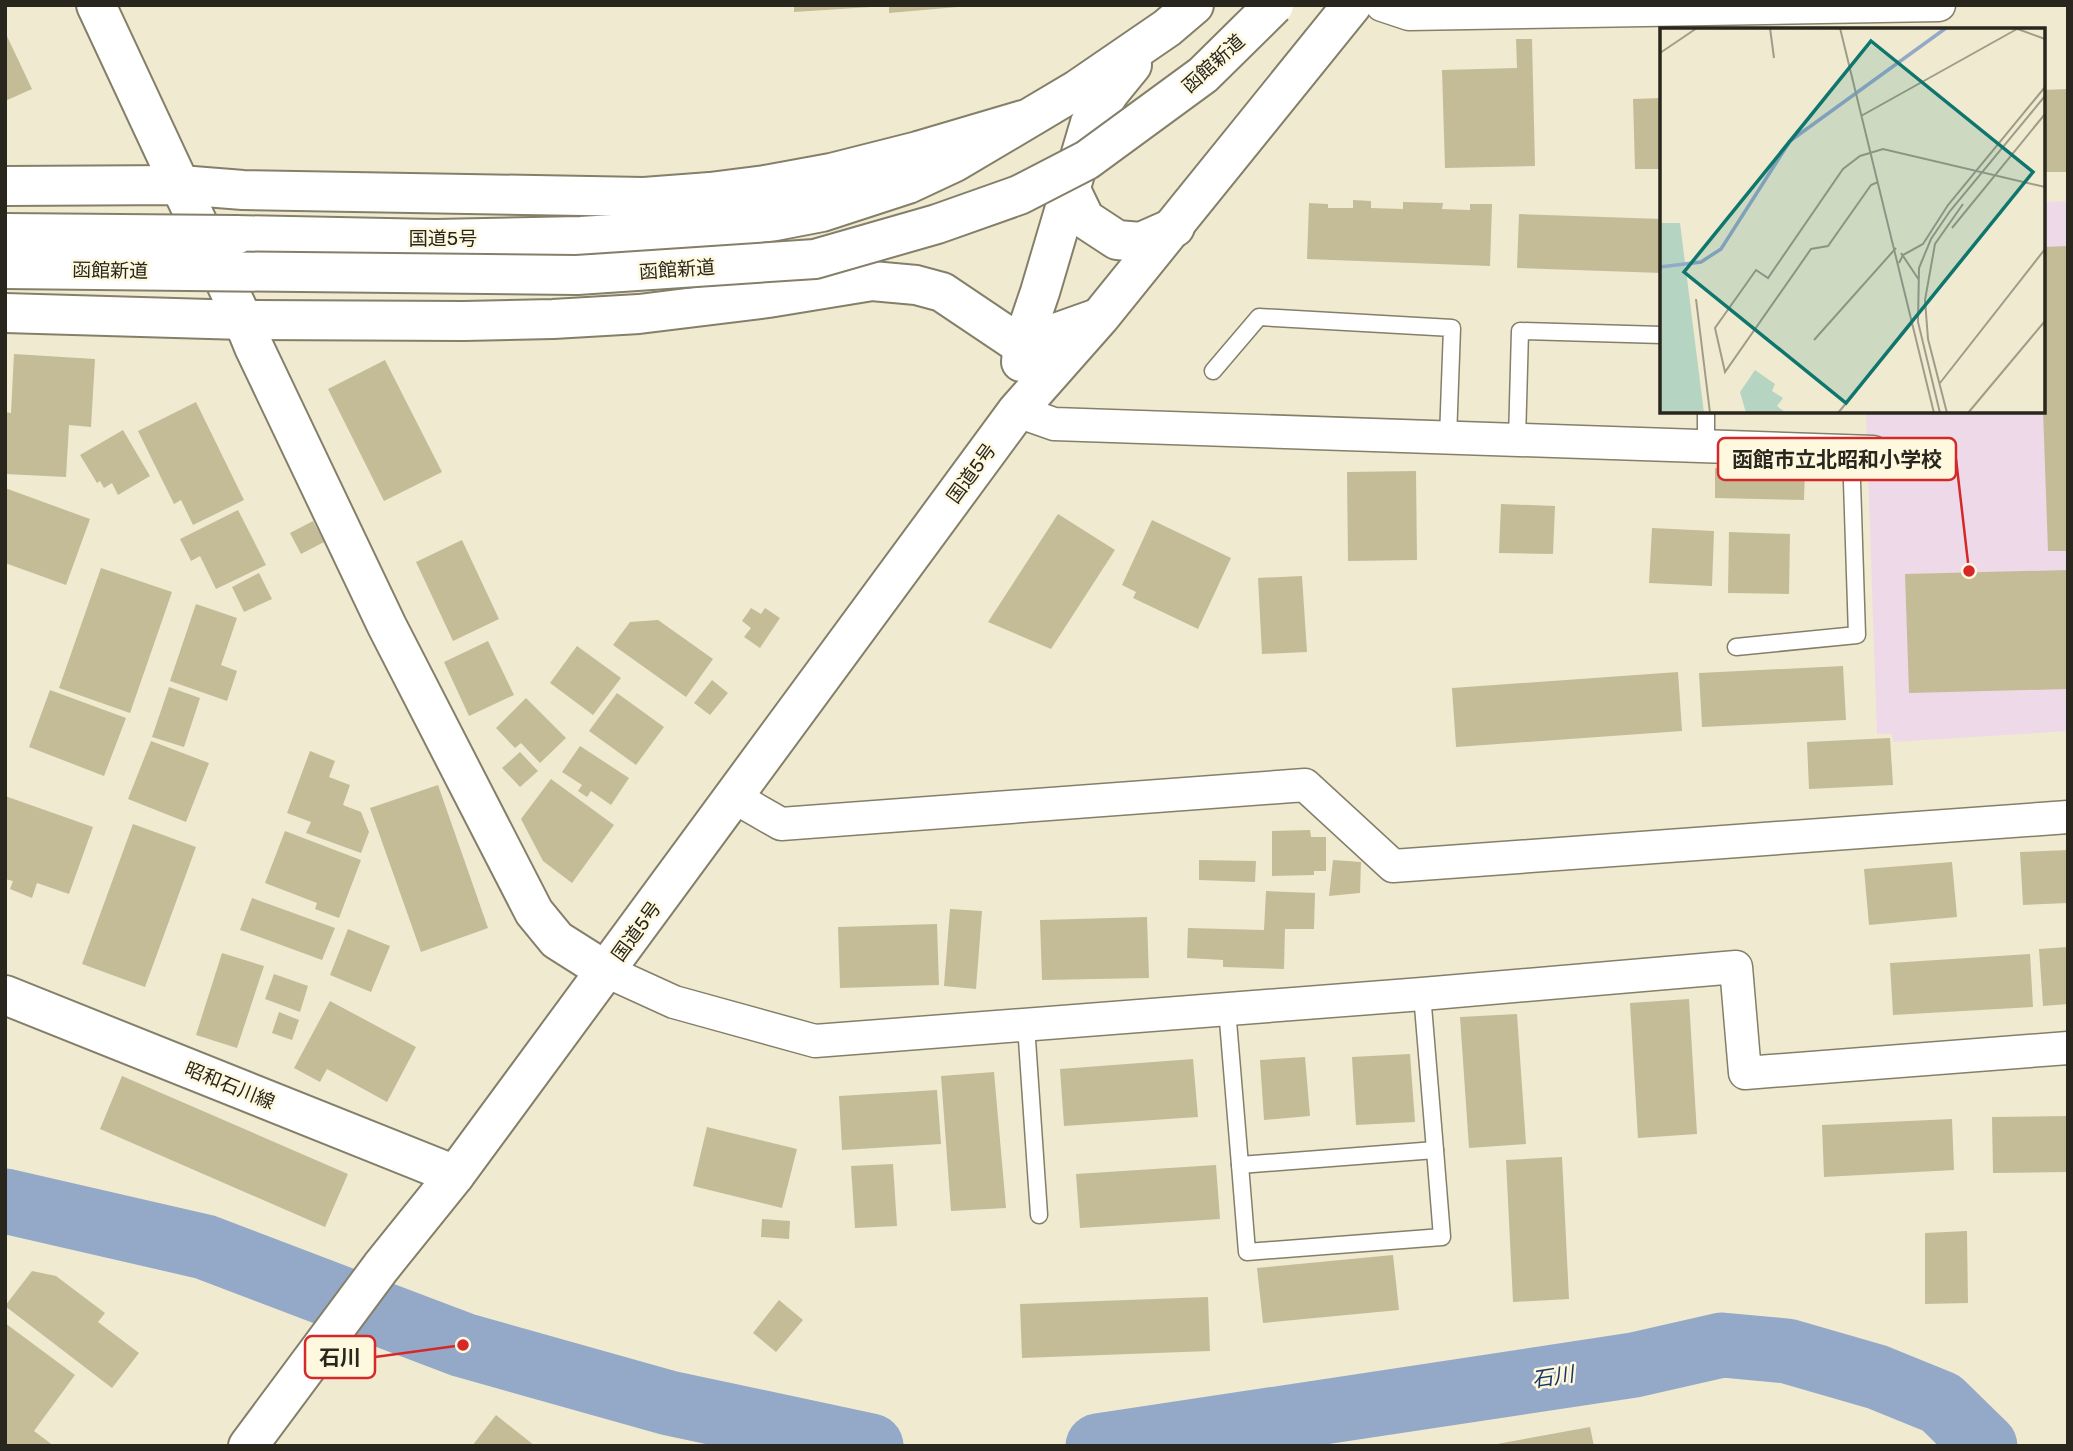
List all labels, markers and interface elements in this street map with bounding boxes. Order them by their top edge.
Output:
inset map [1660,28,2045,413]
street label: 函館新道 [1177,29,1249,97]
street label: 国道5号 [409,227,477,250]
street label: 函館新道 [638,255,716,284]
street label: 函館新道 [72,258,148,283]
callout: 函館市立北昭和小学校 [1718,438,1956,480]
street label: 国道5号 [942,439,1001,508]
text: 函館市立北昭和小学校 [1732,447,1942,472]
street label: 国道5号 [607,897,666,966]
street label: 昭和石川線 [181,1057,278,1114]
callout: 石川 [305,1336,375,1378]
text: 石川 [319,1345,361,1370]
water label: 石川 [1530,1361,1578,1392]

